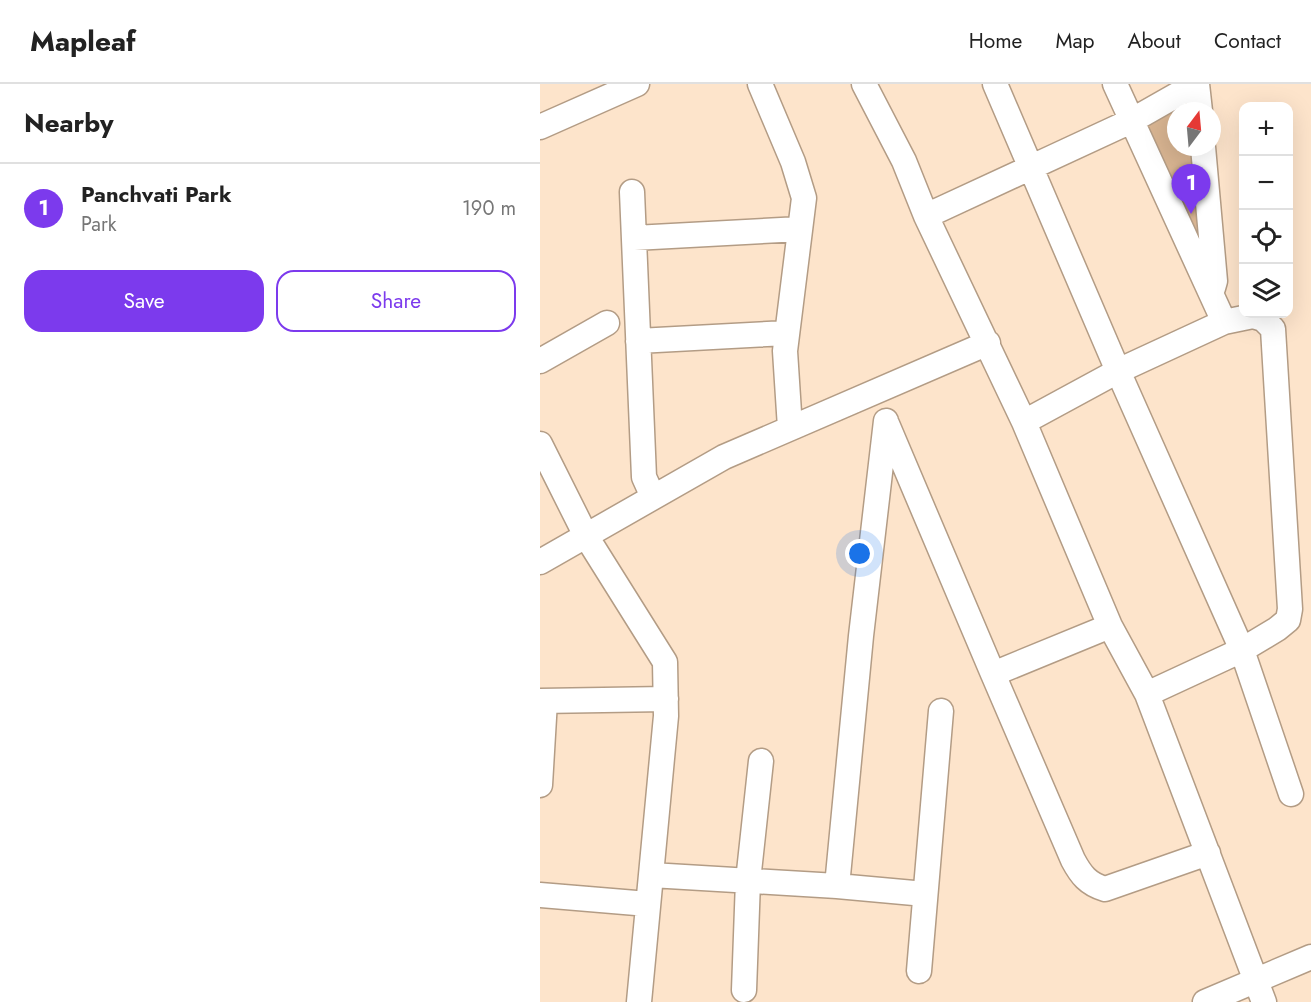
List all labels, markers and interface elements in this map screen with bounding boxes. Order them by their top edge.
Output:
text: Mapleaf [30,21,136,62]
text: Home [969,26,1022,56]
text: Map [1055,26,1095,56]
text: About [1128,26,1181,56]
text: Contact [1214,26,1281,56]
north arrow [1167,102,1221,156]
map controls [1239,102,1293,318]
button: + [1239,102,1293,156]
text: Nearby [24,104,113,142]
button: − [1239,156,1293,210]
pin: 1 [1172,164,1210,214]
text: Panchvati Park [81,178,232,210]
text: 1 [38,194,49,223]
text: 190 m [462,194,516,223]
text: Park [81,210,117,239]
button: locate [1239,210,1293,264]
button: layers [1239,264,1293,318]
button: Save [24,270,264,332]
button: Share [276,270,516,332]
your location [845,539,874,568]

